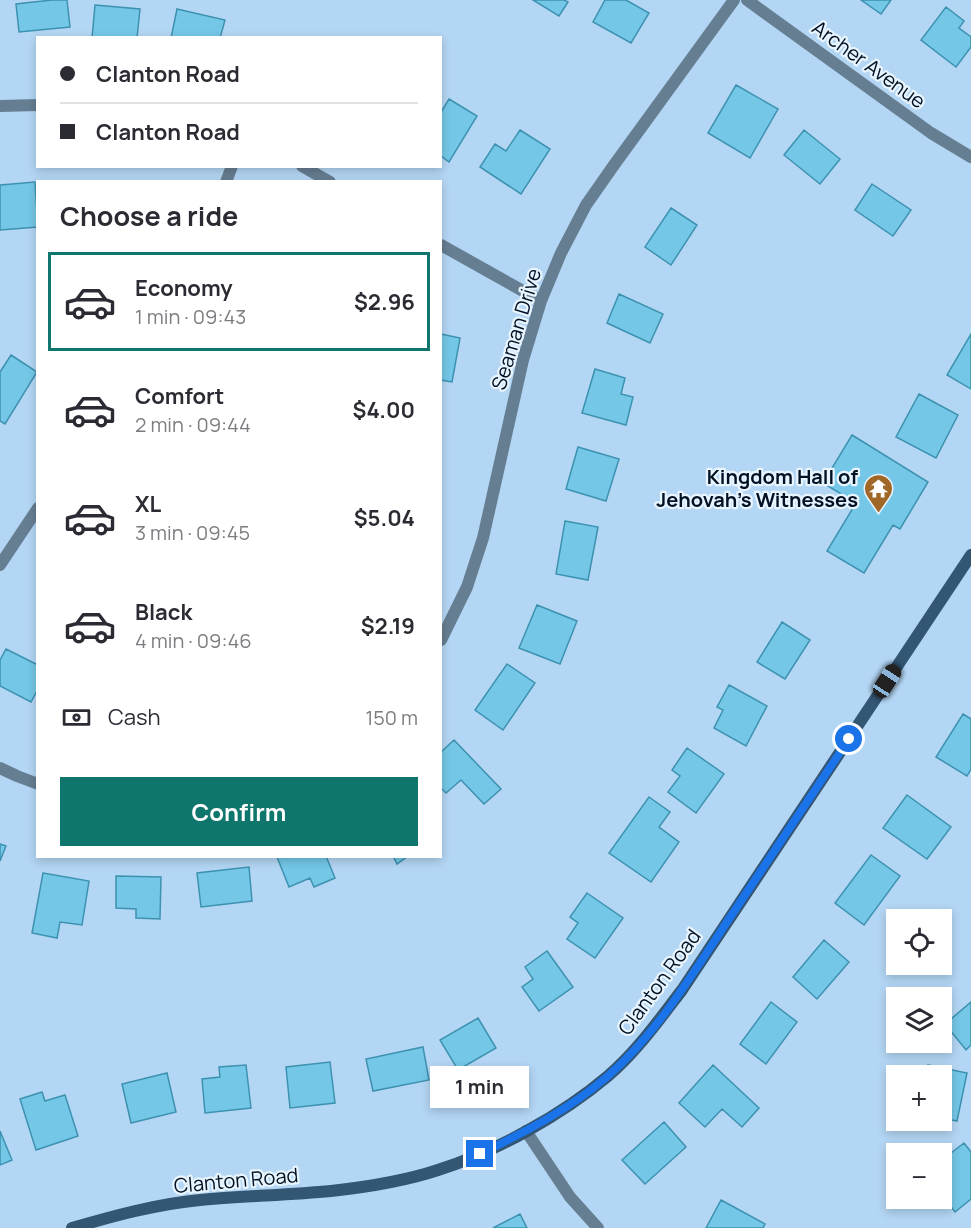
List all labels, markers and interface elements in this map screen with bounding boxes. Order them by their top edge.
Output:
street label: Archer Avenue [807,14,931,114]
text: Clanton Road [96,59,240,89]
text: Clanton Road [96,117,240,147]
text: Choose a ride [60,197,238,234]
street label: Seaman Drive [485,265,547,393]
text: Economy [135,273,233,303]
icon: car [63,275,117,329]
text: $2.96 [354,287,415,317]
text: 1 min · 09:43 [135,303,246,330]
text: Comfort [135,381,224,411]
icon: car [63,383,117,437]
text: $4.00 [353,395,415,425]
text: 2 min · 09:44 [135,411,251,438]
place label: Kingdom Hall of Jehovah’s Witnesses [656,463,858,513]
temple icon: Kingdom Hall of Jehovah’s Witnesses [863,472,895,514]
text: XL [135,489,161,519]
icon: car [63,491,117,545]
text: $5.04 [354,503,415,533]
text: 3 min · 09:45 [135,519,250,546]
text: Black [135,597,192,627]
icon: car [63,599,117,653]
text: $2.19 [361,611,415,641]
text: 4 min · 09:46 [135,627,252,654]
car [870,661,904,701]
icon: cash [60,701,93,734]
text: Cash [108,702,161,732]
text: 150 m [365,704,418,731]
route start [835,725,862,752]
button: Confirm [60,777,418,846]
map controls [886,909,952,1209]
button: locate [886,909,952,975]
street label: Clanton Road [611,924,707,1040]
button: layers [886,987,952,1053]
button: + [886,1065,952,1131]
callout: 1 min [430,1067,530,1109]
text: 1 min [455,1073,504,1100]
route end [466,1140,493,1167]
button: − [886,1143,952,1209]
street label: Clanton Road [173,1161,299,1199]

